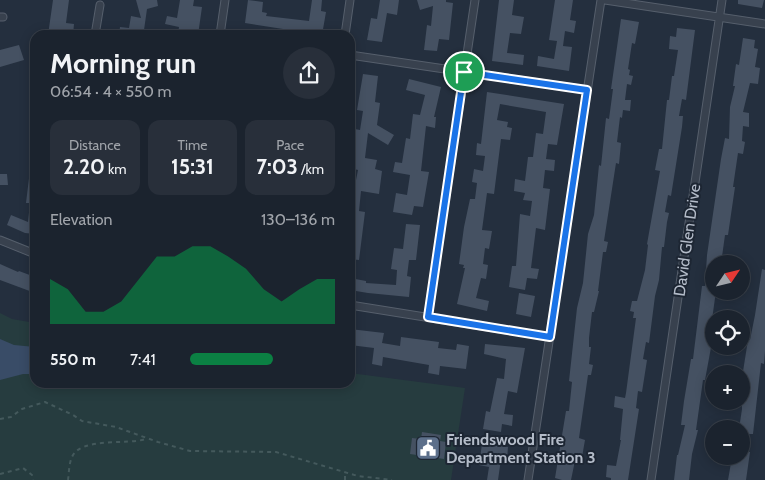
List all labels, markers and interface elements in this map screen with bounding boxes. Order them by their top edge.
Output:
text: Morning run [50,46,196,80]
button: share [283,47,335,99]
pin [443,51,485,93]
icon: arrive [450,58,478,86]
text: 06:54 · 4 × 550 m [50,82,172,101]
text: Distance [69,136,121,154]
text: Time [178,136,207,154]
text: Pace [276,136,304,154]
text: 2.20 [63,154,105,179]
text: 15:31 [171,154,214,179]
text: 7:03 [256,154,298,179]
text: km [105,160,127,178]
text: /km [298,160,324,178]
street label: David Glen Drive [670,182,704,298]
text: Elevation [50,210,113,229]
text: 130–136 m [261,210,335,229]
north arrow [705,255,750,300]
map controls [705,255,750,465]
button: locate [705,310,750,355]
text: 550 m [50,350,96,369]
text: 7:41 [130,350,156,369]
button: + [705,365,750,410]
button: − [705,420,750,465]
place label: Friendswood Fire Department Station 3 [446,430,596,467]
public building icon: Friendswood Fire Department Station 3 [415,435,441,461]

